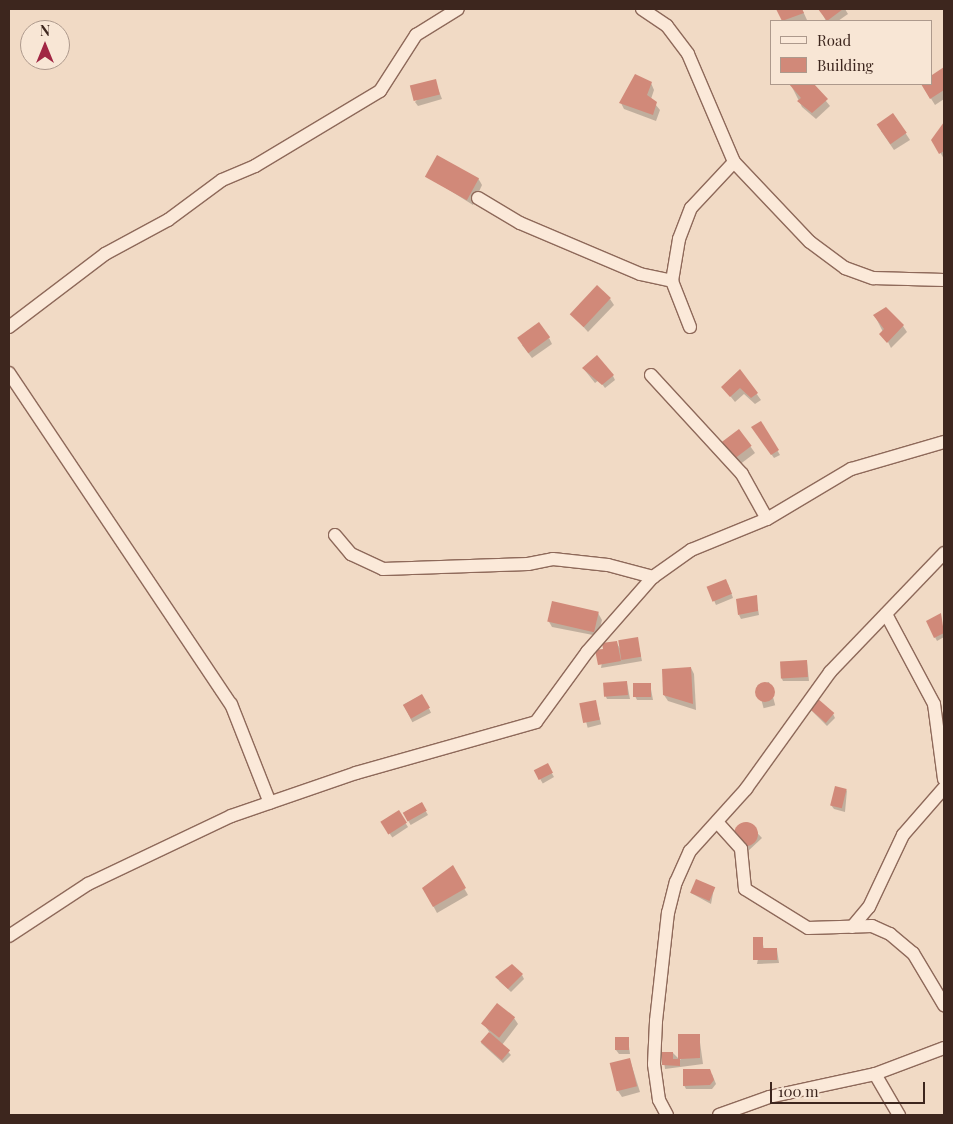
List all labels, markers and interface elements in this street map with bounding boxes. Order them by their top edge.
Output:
north arrow [20,20,70,70]
legend [770,20,933,85]
text: N [40,21,50,40]
text: Road [817,30,851,50]
text: Building [817,55,873,75]
scale bar [773,1072,928,1104]
text: 100 m [778,1081,819,1101]

